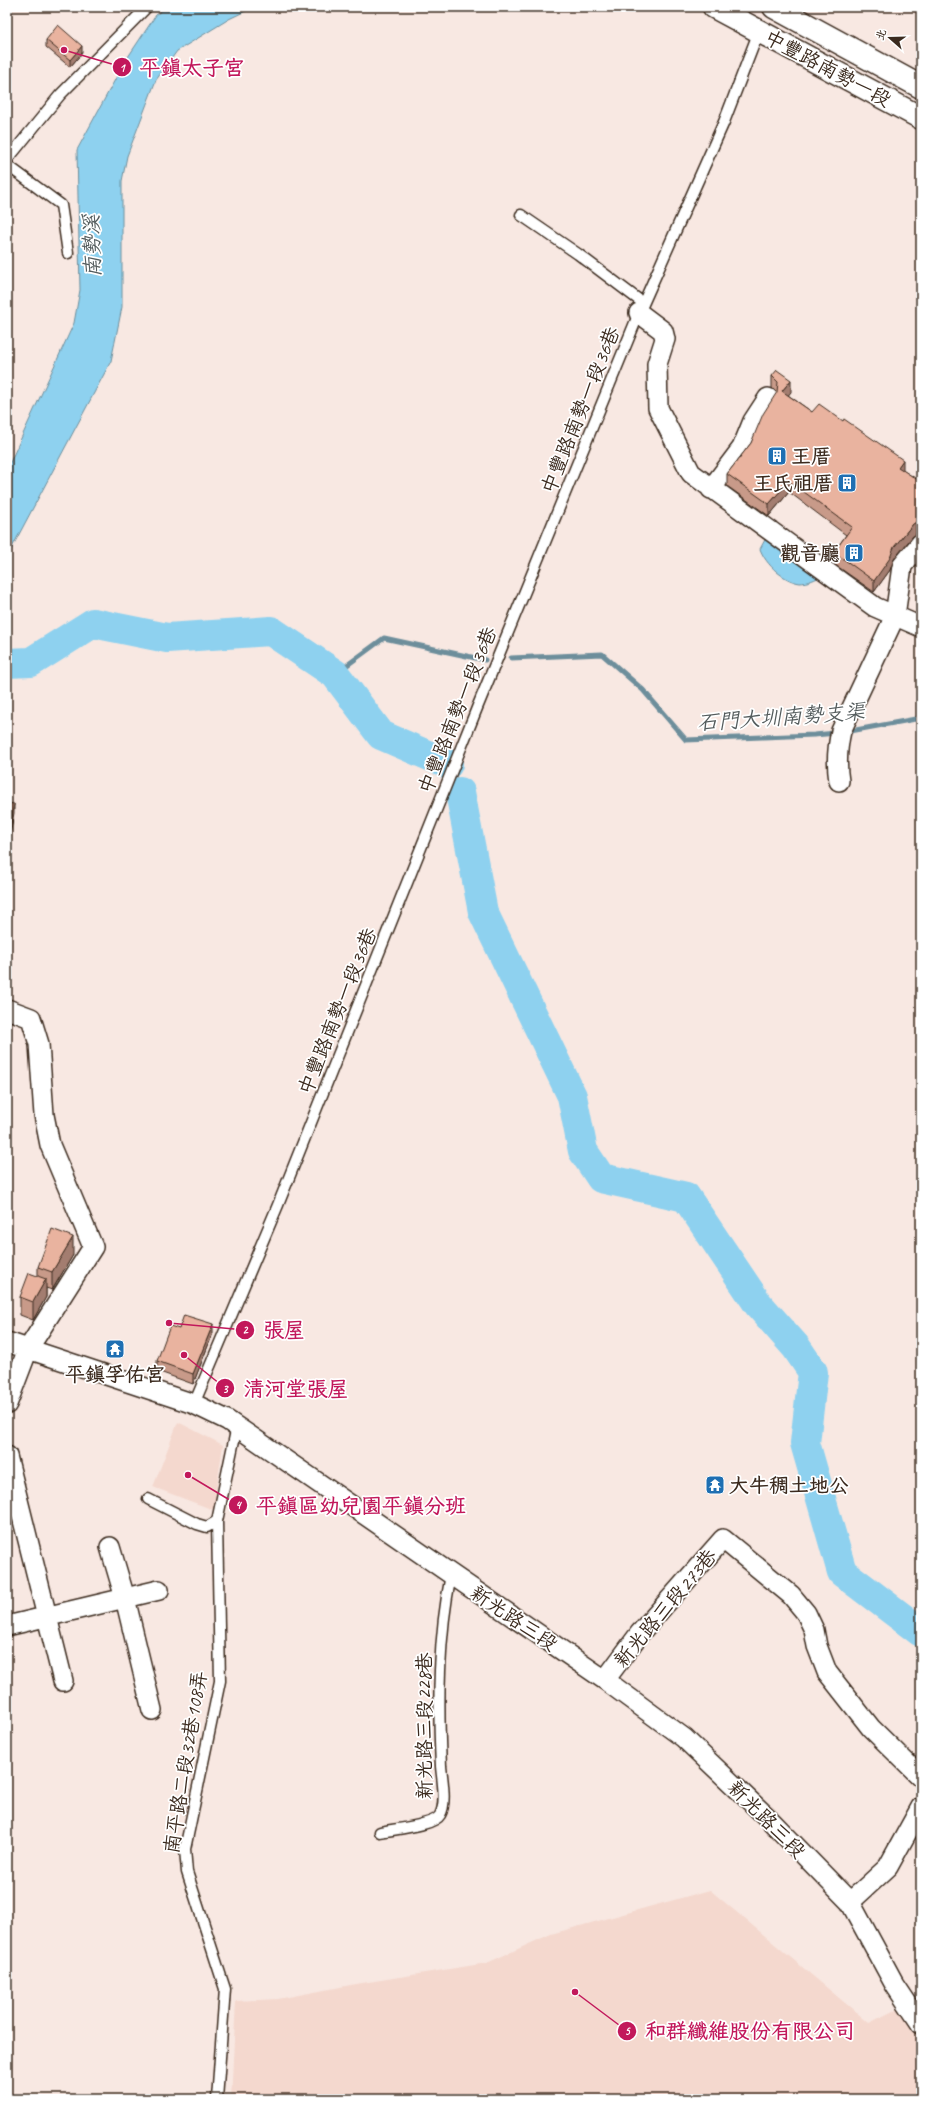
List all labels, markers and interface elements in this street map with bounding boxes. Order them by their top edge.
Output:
north arrow [870,18,910,58]
street label: 中豐路南勢一段 [760,25,895,112]
text: 北 [872,27,889,42]
callout: 平鎮太子宮 [112,51,253,84]
text: 平鎮太子宮 [140,55,245,81]
text: 1 [119,60,126,76]
water label: 南勢溪 [78,213,106,278]
street label: 中豐路南勢一段36巷 [536,322,626,497]
place label: 王厝 [791,444,831,469]
building icon: 王厝 [766,445,788,467]
place label: 王氏祖厝 [753,471,833,496]
building icon: 王氏祖厝 [836,472,858,494]
place label: 觀音廳 [780,541,840,566]
building icon: 觀音廳 [843,542,865,564]
street label: 中豐路南勢一段36巷 [413,622,503,797]
water label: 石門大圳南勢支渠 [696,698,868,736]
street label: 中豐路南勢一段36巷 [293,923,383,1098]
callout: 張屋 [235,1313,313,1346]
text: 張屋 [263,1317,305,1343]
text: 2 [242,1322,249,1338]
temple icon: 平鎮孚佑宮 [104,1338,126,1360]
place label: 平鎮孚佑宮 [65,1362,165,1387]
callout: 清河堂張屋 [215,1372,356,1405]
text: 清河堂張屋 [244,1376,349,1402]
text: 3 [222,1381,229,1397]
place label: 大牛稠土地公 [729,1473,849,1498]
temple icon: 大牛稠土地公 [704,1474,726,1496]
callout: 平鎮區幼兒園平鎮分班 [228,1489,474,1522]
text: 平鎮區幼兒園平鎮分班 [256,1493,466,1519]
text: 4 [235,1497,242,1513]
street label: 新光路三段273巷 [609,1543,723,1673]
street label: 新光路三段 [465,1580,562,1657]
street label: 新光路三段228巷 [412,1652,437,1800]
street label: 南平路二段32巷108弄 [159,1669,212,1855]
street label: 新光路三段 [722,1775,811,1864]
callout: 和群纖維股份有限公司 [617,2015,863,2048]
text: 和群纖維股份有限公司 [645,2018,855,2044]
text: 5 [624,2023,631,2039]

